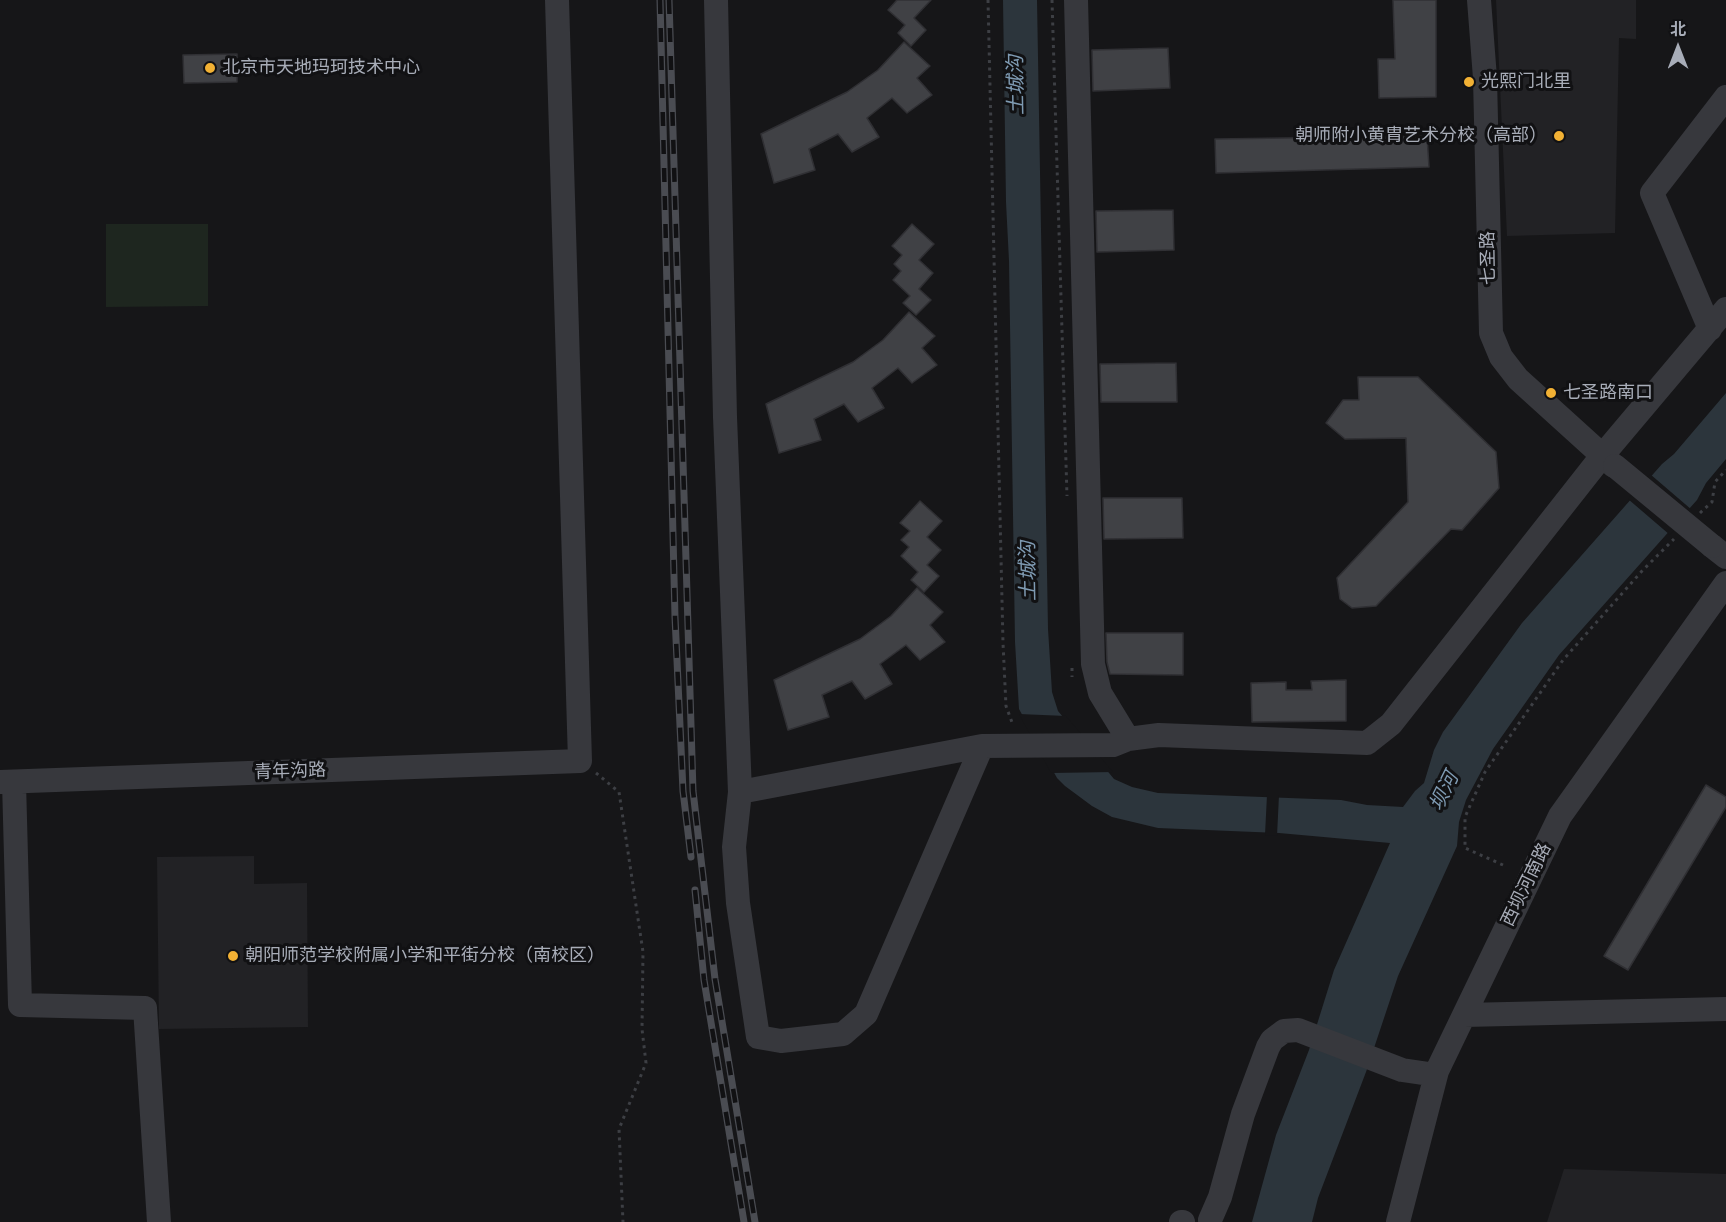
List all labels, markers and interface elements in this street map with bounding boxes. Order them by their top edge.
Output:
north arrow [1648,18,1708,78]
text: 北 [1670,20,1686,40]
water label: 土城沟 [1004,55,1030,115]
place label: 北京市天地玛珂技术中心 [222,57,420,79]
marker: 北京市天地玛珂技术中心 [203,61,217,75]
place label: 光熙门北里 [1481,71,1571,93]
marker: 光熙门北里 [1462,75,1476,89]
place label: 朝师附小黄胄艺术分校（高部） [1295,125,1547,147]
marker: 朝师附小黄胄艺术分校（高部） [1552,129,1566,143]
street label: 七圣路 [1478,231,1500,285]
place label: 七圣路南口 [1563,382,1653,404]
marker: 七圣路南口 [1544,386,1558,400]
water label: 土城沟 [1016,541,1042,601]
street label: 青年沟路 [254,760,326,784]
water label: 坝河 [1425,769,1465,815]
street label: 西坝河南路 [1498,840,1556,930]
place label: 朝阳师范学校附属小学和平街分校（南校区） [245,945,605,967]
marker: 朝阳师范学校附属小学和平街分校（南校区） [226,949,240,963]

